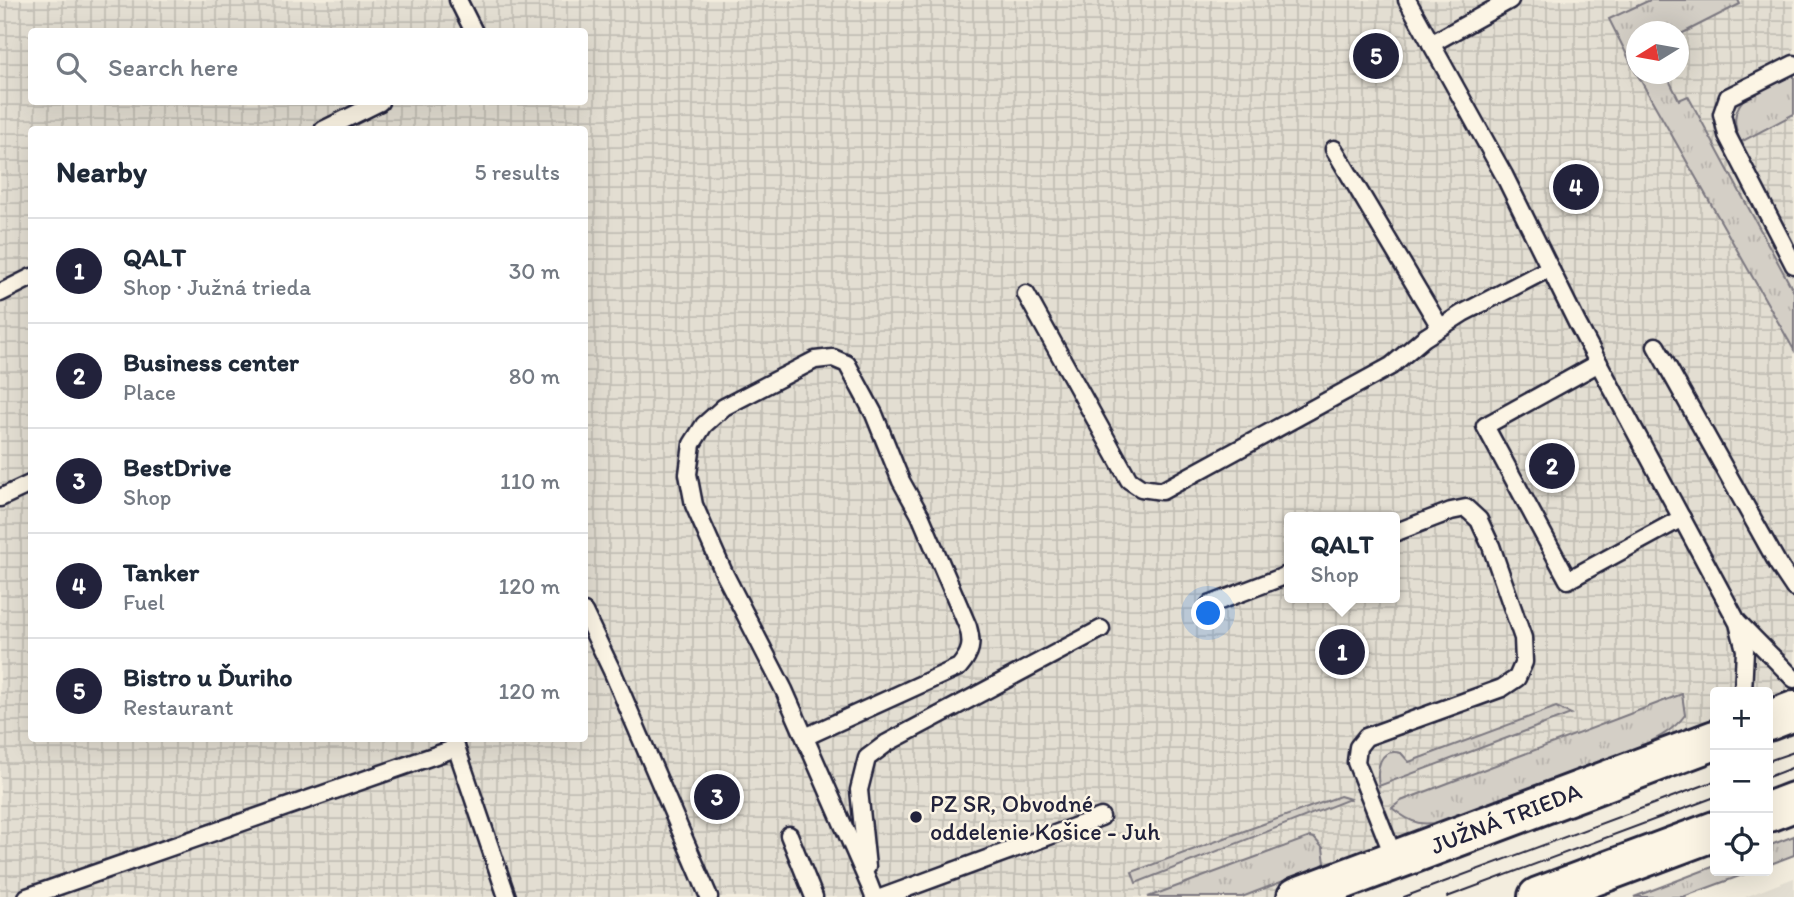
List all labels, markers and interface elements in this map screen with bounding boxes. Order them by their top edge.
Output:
north arrow [1626,21,1689,84]
search box [28,28,588,105]
pin: 5 [1353,30,1399,82]
icon: search [52,48,90,86]
text: Search here [108,51,238,83]
text: Nearby [56,153,147,190]
text: 5 results [474,158,560,186]
pin: 4 [1553,161,1599,213]
text: QALT [123,241,186,273]
text: 1 [74,257,84,285]
text: 30 m [509,257,560,285]
text: Shop · Južná trieda [123,273,311,301]
text: Business center [123,346,299,378]
text: 2 [73,362,85,390]
text: 80 m [509,362,560,390]
text: Place [123,378,176,406]
pin: 2 [1529,440,1575,492]
text: BestDrive [123,451,232,483]
text: 3 [73,467,85,495]
text: 110 m [500,467,560,495]
text: Shop [123,483,171,511]
popup [1284,512,1400,603]
text: QALT [1310,528,1374,560]
text: Tanker [123,556,199,588]
text: Shop [1310,560,1359,588]
text: 4 [72,572,86,600]
text: 120 m [499,572,560,600]
text: Fuel [123,588,165,616]
your location [1191,596,1225,630]
pin: 1 [1319,626,1365,678]
text: Bistro u Ďuriho [123,661,293,693]
text: 5 [73,677,85,705]
text: 120 m [499,677,560,705]
map controls [1710,687,1773,876]
button: + [1710,687,1773,750]
text: Restaurant [123,693,233,721]
button: − [1710,750,1773,813]
pin: 3 [694,771,740,823]
street label: JUŽNÁ TRIEDA [1426,776,1586,860]
place label: PZ SR, Obvodné oddelenie Košice - Juh [930,789,1160,846]
marker: PZ SR, Obvodné oddelenie Košice - Juh [908,809,924,825]
button: locate [1710,813,1773,876]

